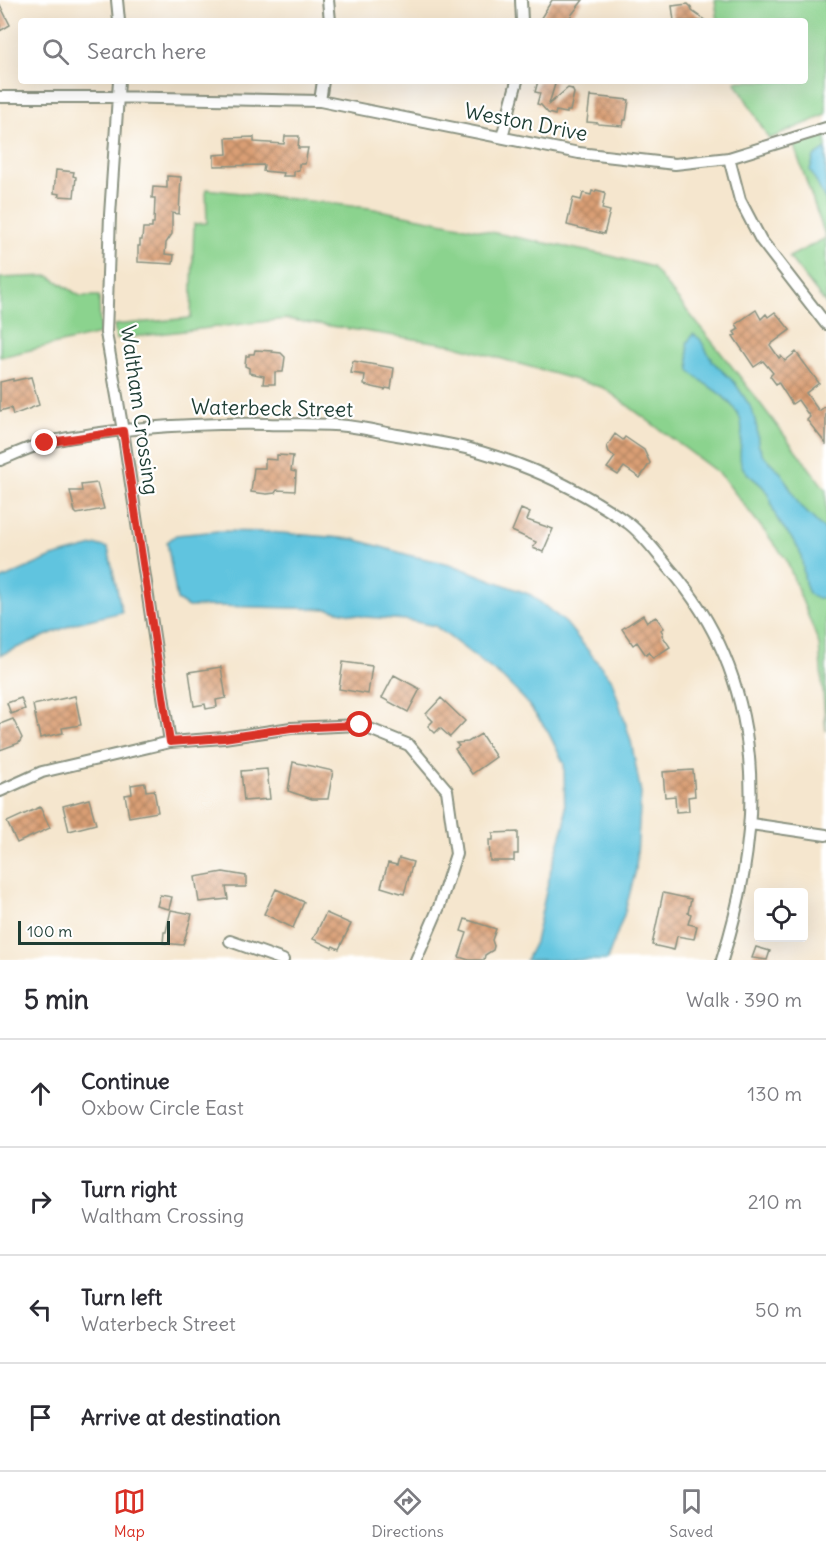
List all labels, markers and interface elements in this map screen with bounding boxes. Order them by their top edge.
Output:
search box [18,18,808,84]
icon: search [39,35,72,68]
text: Search here [87,37,206,65]
street label: Weston Drive [462,97,590,147]
street label: Waltham Crossing [115,323,165,497]
street label: Waterbeck Street [191,393,353,423]
route end [31,429,57,455]
route start [346,711,372,737]
map controls [754,888,808,942]
button: locate [754,888,808,942]
scale bar [18,918,170,946]
text: 100 m [27,921,72,941]
text: 5 min [24,983,89,1016]
text: Walk · 390 m [686,987,802,1012]
text: Continue [81,1067,170,1095]
icon: ahead [24,1077,57,1110]
text: 130 m [747,1081,802,1106]
text: Oxbow Circle East [81,1095,244,1120]
text: Turn right [81,1175,177,1203]
icon: right [24,1185,57,1218]
text: 210 m [748,1189,802,1214]
text: Waltham Crossing [81,1203,244,1228]
text: Turn left [81,1283,162,1311]
icon: left [24,1293,57,1326]
text: 50 m [755,1297,802,1322]
text: Waterbeck Street [81,1311,236,1336]
icon: arrive [24,1401,57,1434]
text: Arrive at destination [81,1403,281,1431]
tab: Map [113,1485,146,1541]
tab: Directions [371,1485,444,1541]
tab: Saved [669,1485,713,1541]

